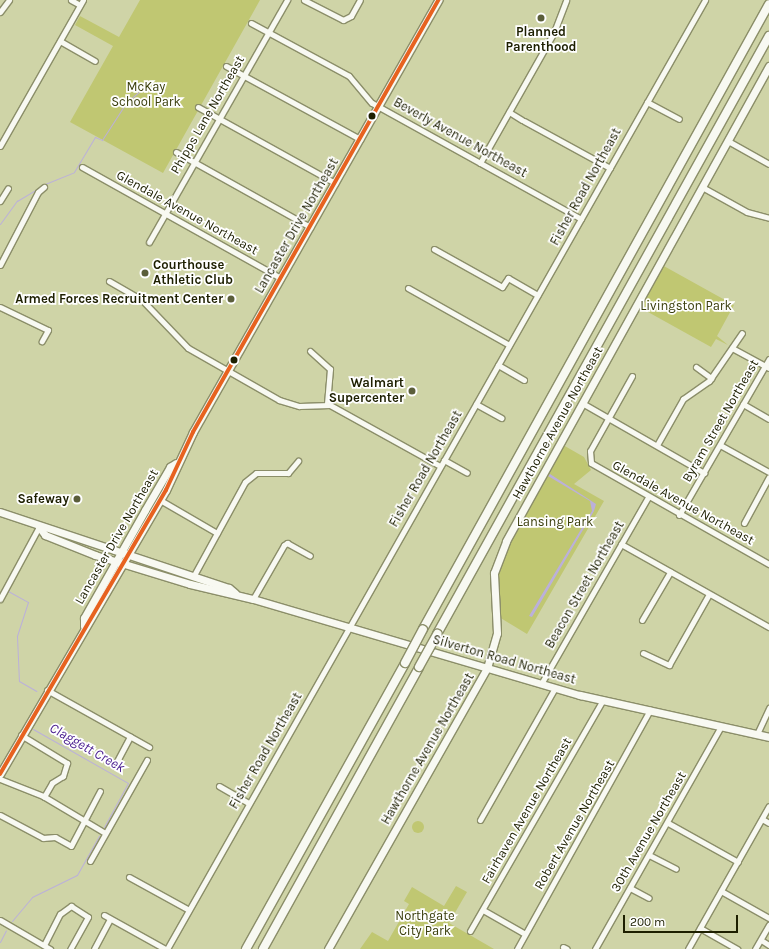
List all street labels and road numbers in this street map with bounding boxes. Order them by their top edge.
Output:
street label: Phipps Lane Northeast [168,53,248,177]
street label: Beverly Avenue Northeast [390,95,530,181]
street label: Fisher Road Northeast [547,126,625,248]
street label: Lancaster Drive Northeast [252,156,342,296]
street label: Glendale Avenue Northeast [113,167,261,259]
street label: Hawthorne Avenue Northeast [509,344,607,502]
street label: Byram Street Northeast [679,357,763,485]
street label: Fisher Road Northeast [386,408,466,530]
street label: Glendale Avenue Northeast [609,457,757,549]
street label: Lancaster Drive Northeast [72,467,162,607]
street label: Beacon Street Northeast [542,519,628,651]
street label: Silverton Road Northeast [431,632,577,688]
street label: Hawthorne Avenue Northeast [378,671,478,827]
street label: Fisher Road Northeast [226,690,306,812]
street label: Fairhaven Avenue Northeast [479,735,575,887]
street label: Robert Avenue Northeast [532,757,618,893]
street label: 30th Avenue Northeast [608,769,690,895]

